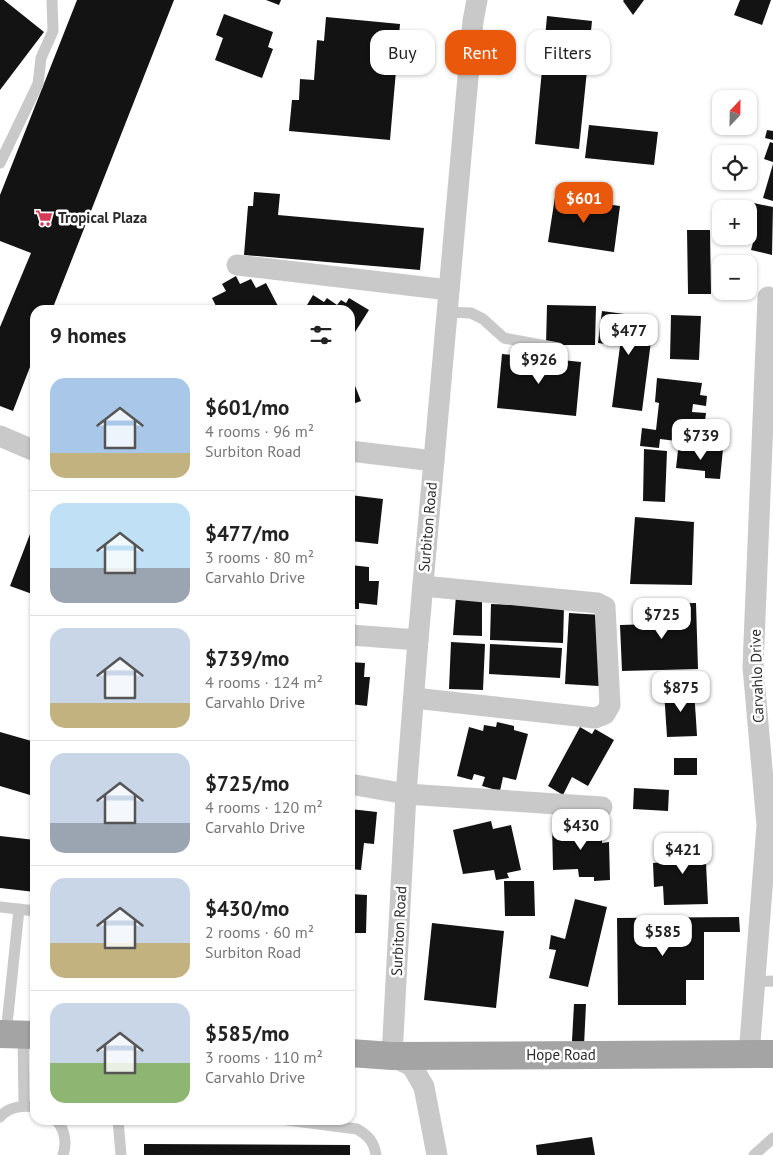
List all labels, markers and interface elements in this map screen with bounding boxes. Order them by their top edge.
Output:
chip: Buy [370,30,435,75]
chip: Rent [445,30,516,75]
chip: Filters [526,30,610,75]
north arrow [712,90,758,135]
map controls [712,90,757,300]
button: locate [712,145,757,190]
pin: $601 [554,182,614,224]
text: $601 [566,188,602,208]
button: + [712,200,757,245]
supermarket icon: Tropical Plaza [34,208,54,228]
place label: Tropical Plaza [58,208,147,227]
button: − [712,255,757,300]
pin: $477 [599,314,659,356]
text: $477 [611,320,647,340]
icon: filters [307,321,335,349]
text: 9 homes [50,322,126,349]
pin: $926 [509,342,569,385]
text: $926 [521,349,557,369]
text: $601/mo [205,394,289,421]
icon: home [90,398,150,458]
pin: $739 [671,418,731,461]
text: 4 rooms · 96 m² [205,421,314,441]
text: $739 [683,425,719,445]
text: Surbiton Road [205,441,301,461]
street label: Surbiton Road [414,481,441,573]
text: $477/mo [205,520,289,547]
icon: home [90,523,150,583]
text: 3 rooms · 80 m² [205,547,314,567]
text: Carvahlo Drive [205,567,305,587]
pin: $725 [632,598,692,640]
text: $725 [644,604,680,624]
street label: Carvahlo Drive [745,629,768,723]
text: $739/mo [205,645,289,672]
icon: home [90,648,150,708]
pin: $875 [651,670,711,713]
text: 4 rooms · 124 m² [205,672,323,692]
text: $875 [663,677,699,697]
text: Carvahlo Drive [205,692,305,712]
text: $725/mo [205,770,289,797]
icon: home [90,773,150,833]
text: 4 rooms · 120 m² [205,797,323,817]
pin: $430 [551,808,611,851]
text: $430 [563,815,599,835]
text: Carvahlo Drive [205,817,305,837]
pin: $421 [653,832,713,875]
text: $421 [665,839,701,859]
street label: Surbiton Road [387,885,410,977]
text: $430/mo [205,895,289,922]
icon: home [90,898,150,958]
pin: $585 [633,914,693,957]
text: $585 [645,921,681,941]
text: 2 rooms · 60 m² [205,922,314,942]
text: Surbiton Road [205,942,301,962]
text: $585/mo [205,1020,289,1047]
icon: home [90,1023,150,1083]
street label: Hope Road [526,1045,596,1064]
text: 3 rooms · 110 m² [205,1047,323,1067]
text: Carvahlo Drive [205,1067,305,1087]

